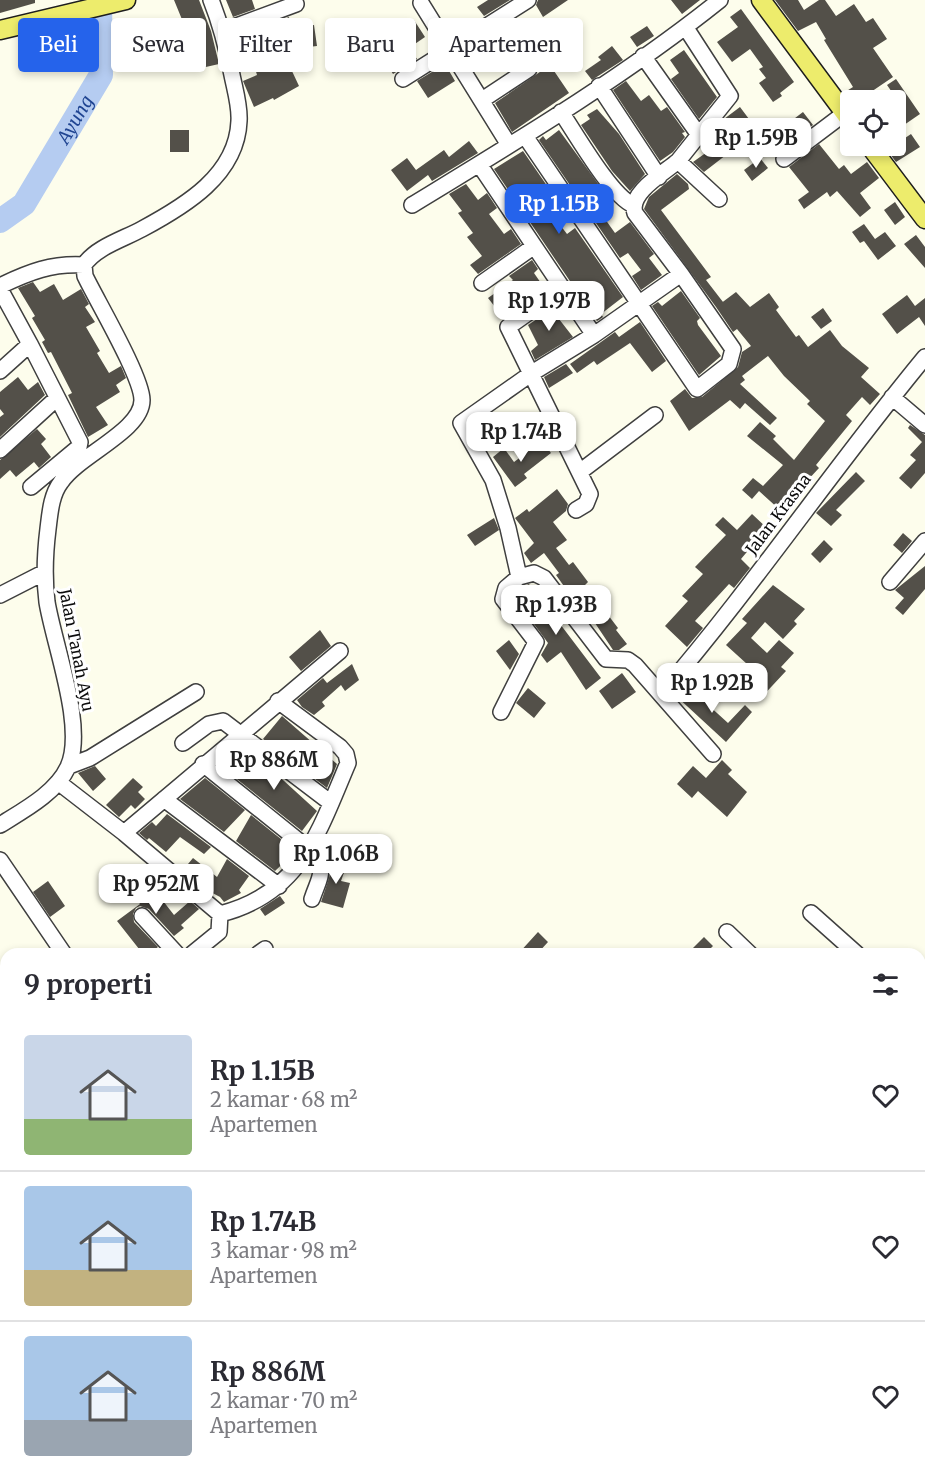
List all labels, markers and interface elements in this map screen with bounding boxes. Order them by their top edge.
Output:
chip: Beli [18,18,99,72]
chip: Sewa [111,18,206,72]
chip: Filter [218,18,313,72]
chip: Baru [325,18,416,72]
chip: Apartemen [428,18,583,72]
map controls [840,90,906,156]
button: locate [840,90,906,156]
water label: Ayung [50,91,98,149]
pin: Rp 1.59B [694,118,818,169]
text: Rp 1.59B [714,125,798,150]
pin: Rp 1.15B [497,184,621,235]
text: Rp 1.15B [519,191,599,216]
pin: Rp 1.97B [487,281,611,332]
text: Rp 1.97B [507,288,591,313]
pin: Rp 1.74B [459,412,583,463]
text: Rp 1.74B [480,419,562,444]
street label: Jalan Krasna [740,469,815,559]
pin: Rp 1.93B [494,585,618,636]
street label: Jalan Tanah Ayu [55,586,99,713]
text: Rp 1.93B [515,592,597,617]
pin: Rp 1.92B [650,663,774,714]
text: Rp 1.92B [671,670,753,695]
pin: Rp 886M [219,740,329,791]
text: Rp 886M [230,747,318,772]
pin: Rp 1.06B [274,834,398,885]
text: Rp 1.06B [293,841,379,866]
pin: Rp 952M [101,864,211,915]
text: Rp 952M [113,871,199,896]
text: 9 properti [24,968,152,1001]
icon: filters [869,968,902,1001]
text: Rp 1.15B [210,1054,315,1087]
icon: home [72,1059,144,1131]
icon: heart [869,1079,902,1112]
text: 2 kamar · 68 m² [210,1087,357,1112]
text: Apartemen [210,1112,317,1137]
text: Rp 1.74B [210,1205,316,1238]
icon: home [72,1210,144,1282]
icon: heart [869,1230,902,1263]
text: 3 kamar · 98 m² [210,1238,357,1263]
text: Apartemen [210,1263,317,1288]
text: Rp 886M [210,1355,325,1388]
icon: home [72,1360,144,1432]
icon: heart [869,1380,902,1413]
text: 2 kamar · 70 m² [210,1388,357,1413]
text: Apartemen [210,1413,317,1438]

